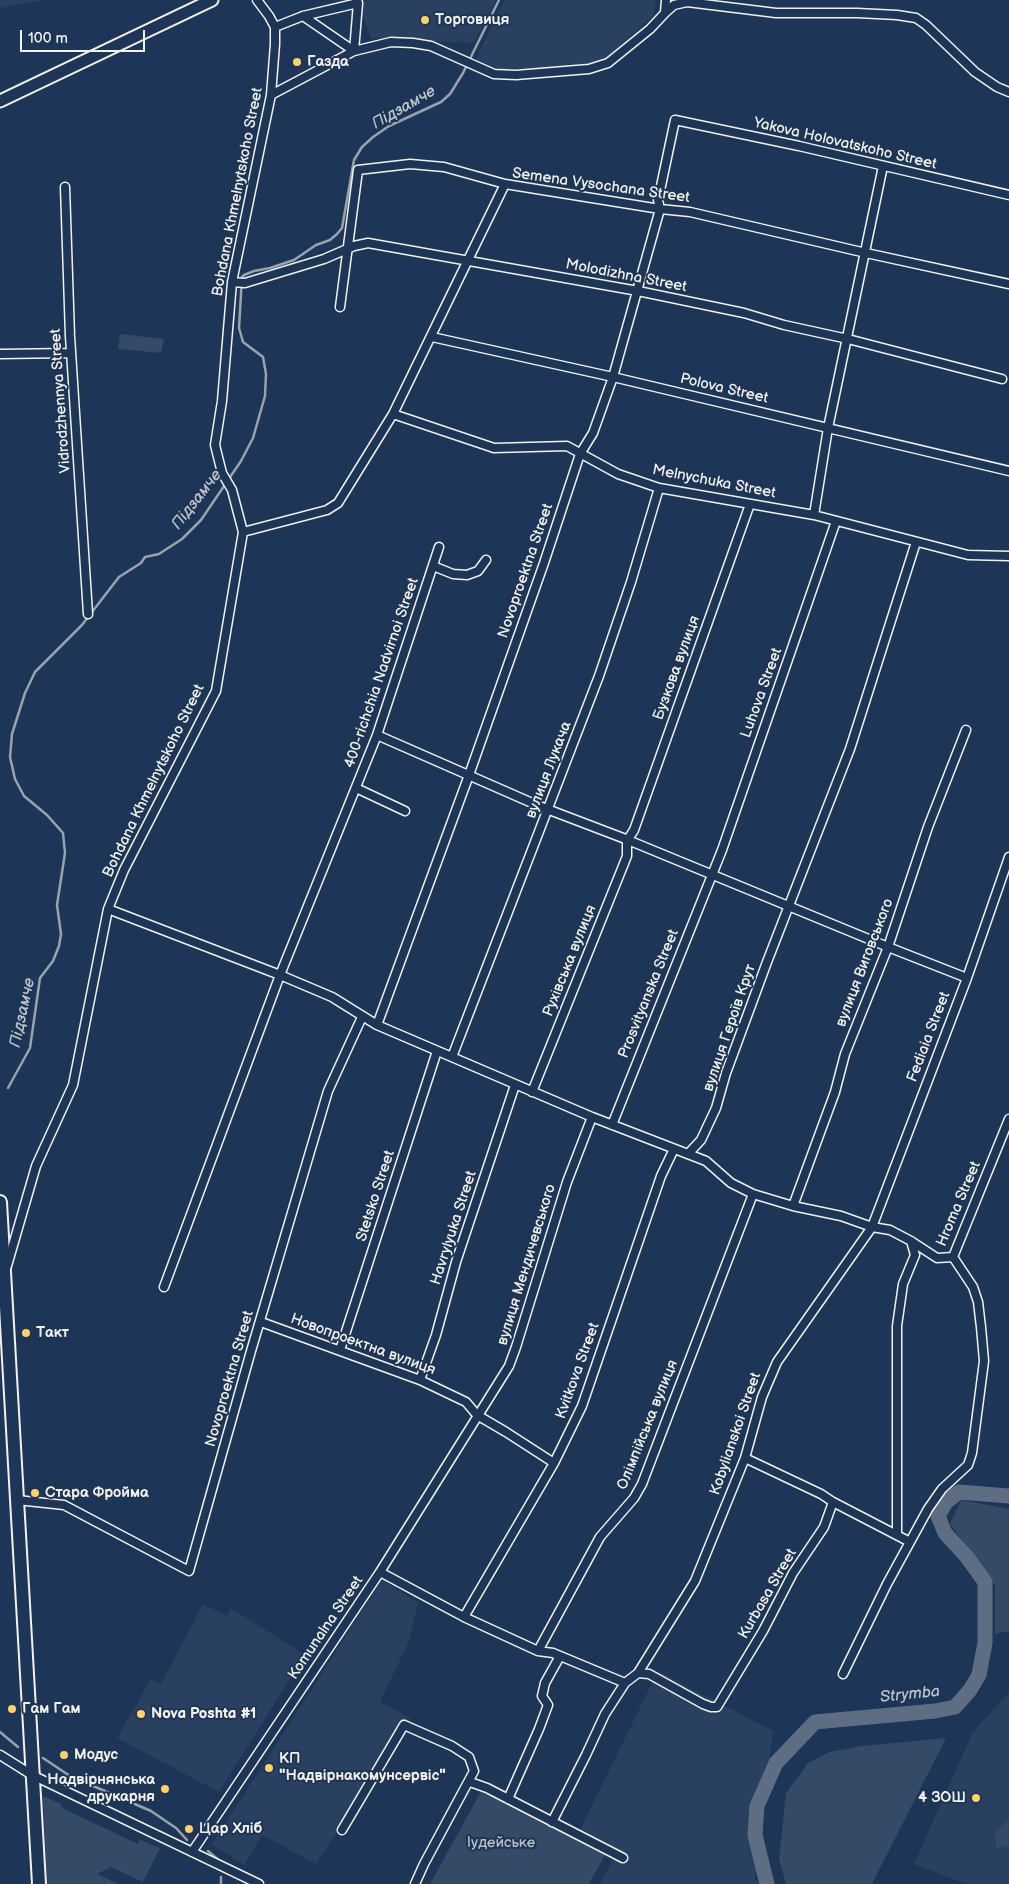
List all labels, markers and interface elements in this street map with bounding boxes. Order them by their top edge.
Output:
place label: Торговиця [435,11,509,29]
marker: Торговиця [419,14,431,26]
scale bar [22,20,148,52]
text: 100 m [28,29,68,48]
place label: Газда [307,53,349,71]
marker: Газда [291,56,303,68]
water label: Підзамче [369,82,439,134]
street label: Bohdana Khmelnytskoho Street [209,86,267,298]
street label: Yakova Holovatskoho Street [752,114,938,174]
street label: Semena Vysochana Street [511,165,691,207]
street label: Molodizhna Street [564,255,688,297]
street label: Vidrodzhennya Street [47,328,75,474]
street label: Polova Street [678,370,770,408]
street label: Melnychuka Street [651,461,777,503]
water label: Підзамче [168,466,226,534]
street label: Novoproektna Street [495,501,557,641]
street label: 400-richchia Nadvirnoi Street [341,576,423,770]
street label: Бузкова вулиця [650,613,704,723]
street label: Luhova Street [737,646,787,740]
street label: Bohdana Khmelnytskoho Street [99,682,209,880]
street label: вулиця Лукача [522,719,576,821]
street label: вулиця Виговського [832,896,898,1030]
street label: Рухівська вулиця [539,902,601,1020]
street label: Prosvityanska Street [615,927,683,1061]
street label: вулиця Героїв Крут [700,962,760,1094]
water label: Підзамче [6,976,40,1050]
street label: Fediaia Street [904,989,954,1085]
street label: Stetsko Street [353,1148,399,1244]
street label: Hroma Street [933,1159,985,1249]
street label: Havrylyuka Street [427,1169,481,1287]
street label: вулиця Мендичевського [494,1182,560,1348]
street label: Novoproektna Street [202,1309,258,1449]
street label: Новопроектна вулиця [288,1310,438,1380]
street label: Kvitkova Street [552,1320,604,1422]
place label: Такт [36,1324,69,1342]
marker: Такт [20,1327,32,1339]
street label: Олімпійська вулиця [614,1358,682,1492]
street label: Kobylianskoi Street [707,1370,765,1498]
place label: Стара Фройма [45,1484,149,1502]
marker: Стара Фройма [29,1487,41,1499]
street label: Kurbasa Street [735,1546,801,1642]
street label: Komunalna Street [285,1573,367,1683]
water label: Strymba [879,1682,941,1708]
place label: Гам Гам [22,1700,80,1718]
marker: Гам Гам [6,1703,18,1715]
place label: Nova Poshta #1 [151,1705,256,1723]
marker: Nova Poshta #1 [135,1708,147,1720]
place label: Модус [74,1746,118,1764]
marker: Модус [58,1749,70,1761]
place label: КП "Надвірнакомунсервіс" [279,1750,446,1785]
marker: КП "Надвірнакомунсервіс" [263,1762,275,1774]
place label: Надвірнянська друкарня [47,1771,155,1806]
marker: Надвірнянська друкарня [159,1783,171,1795]
place label: 4 ЗОШ [918,1789,966,1807]
marker: 4 ЗОШ [970,1792,982,1804]
place label: Цар Хліб [199,1820,262,1838]
marker: Цар Хліб [183,1823,195,1835]
park label: Іудейське [467,1834,535,1852]

